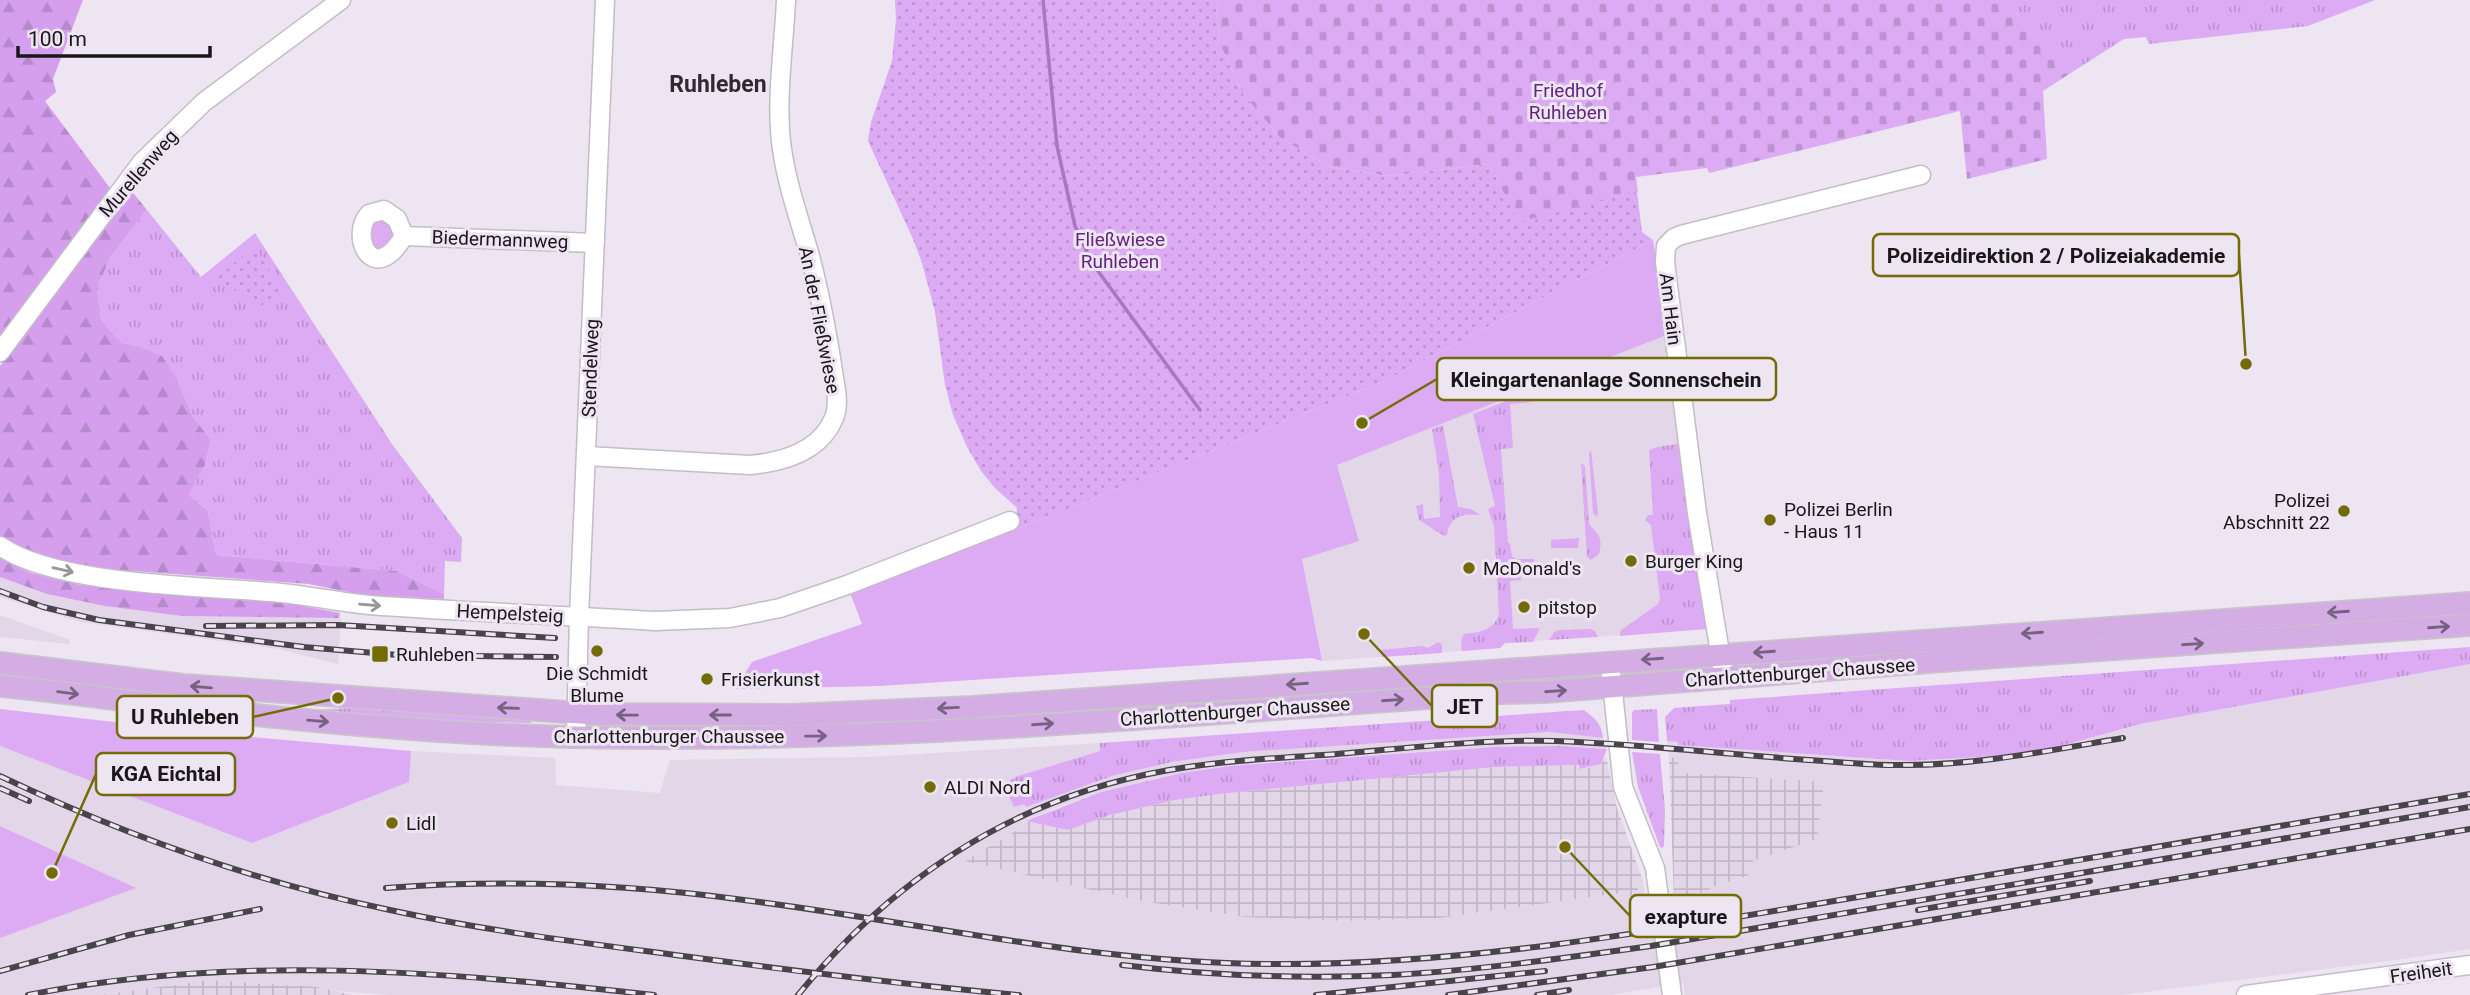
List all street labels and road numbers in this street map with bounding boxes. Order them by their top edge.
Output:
street label: Murellenweg [94,125,183,222]
street label: Biedermannweg [431,226,569,253]
street label: An der Fließwiese [794,245,845,396]
street label: Am Hain [1655,272,1686,347]
street label: Stendelweg [577,318,604,418]
street label: Hempelsteig [456,599,564,628]
street label: Charlottenburger Chaussee [1684,653,1916,692]
street label: Charlottenburger Chaussee [1119,692,1351,731]
street label: Charlottenburger Chaussee [554,725,784,748]
street label: Freiheit [2388,957,2454,988]

